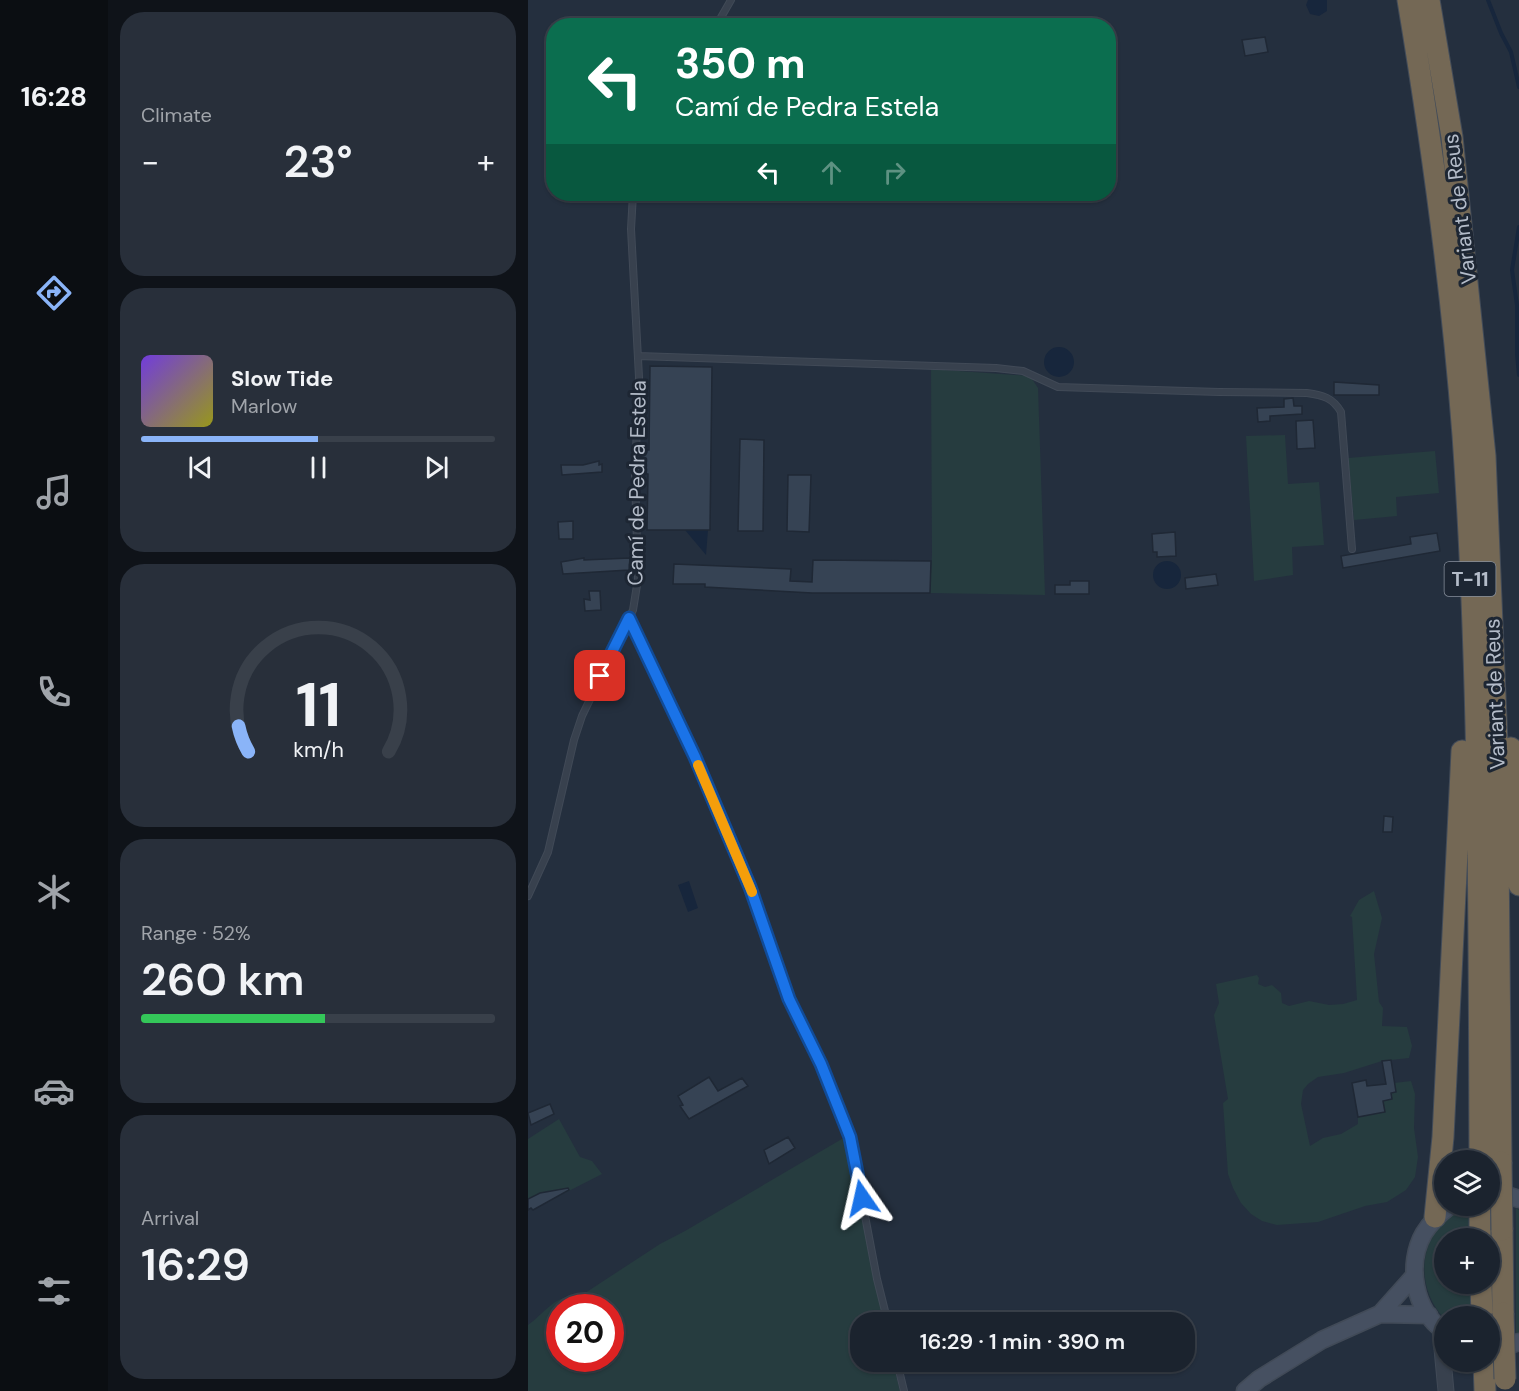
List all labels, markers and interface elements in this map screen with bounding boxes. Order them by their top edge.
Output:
text: 350 m [675,36,805,91]
icon: left [576,42,654,120]
text: 16:28 [21,79,87,114]
text: Camí de Pedra Estela [675,89,939,124]
text: Climate [141,102,212,128]
text: 23° [284,132,353,191]
street label: Variant de Reus [1437,132,1483,286]
text: − [141,140,159,183]
text: + [477,140,495,183]
icon: left [752,156,785,189]
icon: ahead [815,156,848,189]
icon: right [878,156,911,189]
icon: directions [33,272,75,314]
text: Slow Tide [231,364,333,393]
street label: Camí de Pedra Estela [621,380,653,586]
text: Marlow [231,393,297,419]
icon: previous [184,451,217,484]
icon: pause [302,451,335,484]
icon: next [420,451,453,484]
icon: music [33,471,75,513]
road number: T-11 [1444,562,1496,596]
street label: Variant de Reus [1478,618,1512,770]
pin [574,650,625,701]
icon: arrive [583,659,616,692]
text: 11 [295,665,341,746]
icon: phone [33,671,75,713]
text: km/h [293,737,343,765]
icon: climate [33,871,75,913]
text: Range · 52% [141,920,251,946]
text: 260 km [141,950,305,1009]
icon: car [33,1070,75,1112]
map controls [1434,1150,1500,1372]
button: layers [1434,1150,1500,1216]
position arrow [830,1166,894,1230]
text: Arrival [141,1205,199,1231]
button: + [1434,1228,1500,1294]
text: 16:29 [141,1235,250,1294]
icon: filters [33,1270,75,1312]
speed limit sign: 20 [546,1294,624,1372]
button: − [1434,1306,1500,1372]
text: 16:29 · 1 min · 390 m [920,1327,1125,1356]

